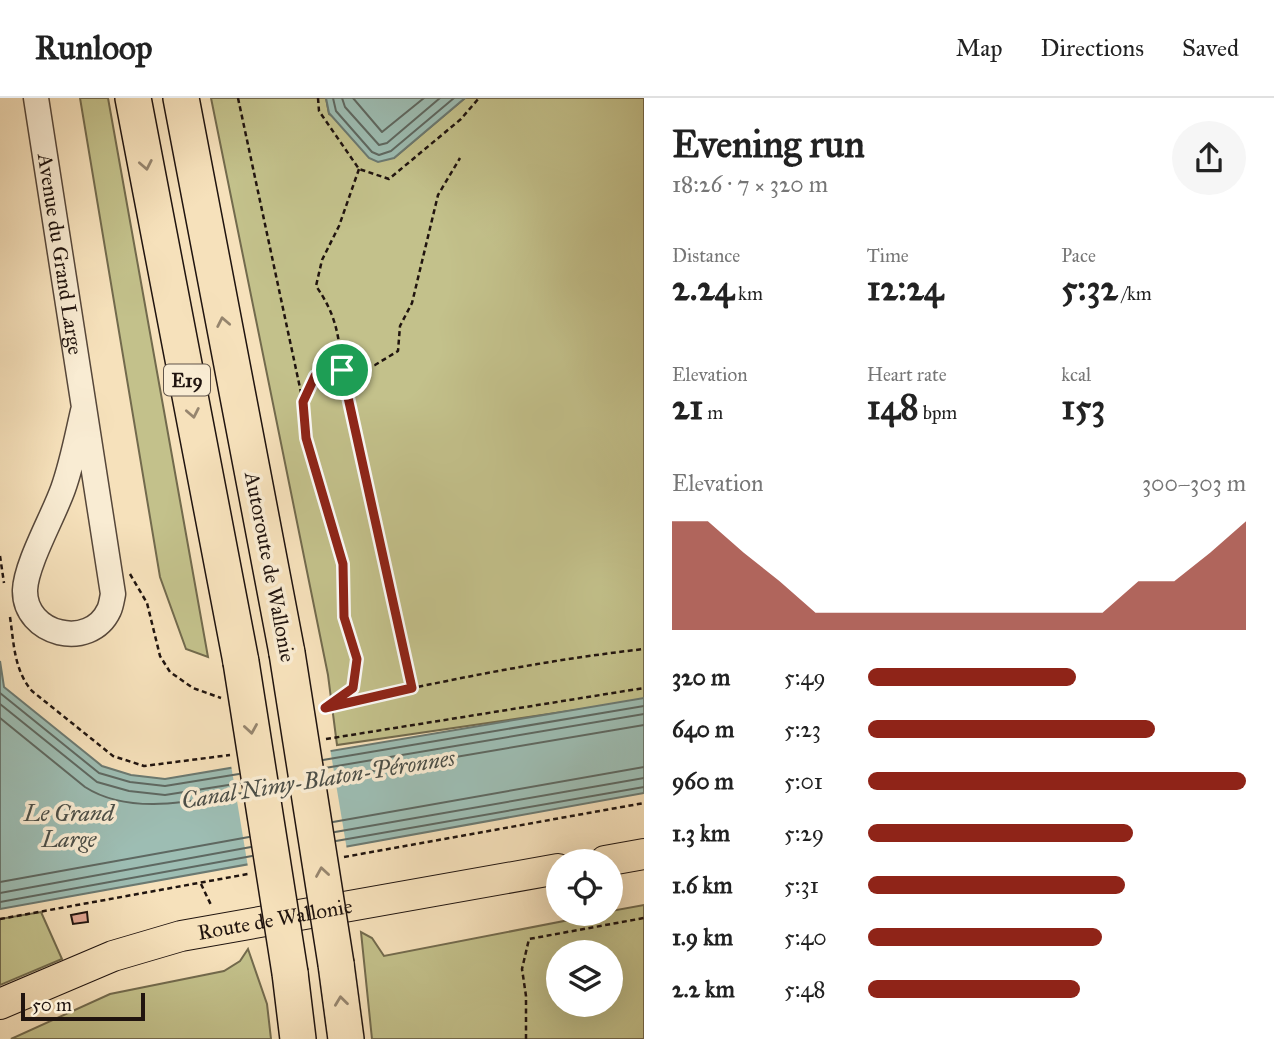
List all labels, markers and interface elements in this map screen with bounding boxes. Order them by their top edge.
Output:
text: Runloop [35,28,152,68]
text: Map [956,33,1003,63]
text: Directions [1041,33,1144,63]
text: Saved [1182,33,1239,63]
text: Evening run [672,121,865,167]
button: share [1172,121,1246,195]
street label: Avenue du Grand Large [32,151,89,357]
one-way arrow [138,159,153,171]
text: 18:26 · 7 × 320 m [672,170,828,198]
text: Distance [672,244,740,267]
text: Time [867,244,909,267]
text: Pace [1061,244,1096,267]
text: 2.24 [672,267,734,310]
text: 12:24 [867,267,943,310]
text: 5:32 [1061,267,1118,310]
text: km [734,282,763,305]
text: /km [1118,282,1152,305]
one-way arrow [217,316,232,328]
pin [312,340,372,400]
icon: arrive [323,351,361,389]
text: Elevation [672,363,747,386]
text: Heart rate [867,363,947,386]
text: kcal [1061,363,1091,386]
road number: E19 [164,364,210,396]
text: 21 [672,386,703,429]
text: 148 [867,386,919,429]
text: 153 [1061,386,1105,429]
text: m [703,401,723,424]
text: bpm [919,401,957,424]
one-way arrow [185,407,200,419]
street label: Autoroute de Wallonie [239,469,301,664]
text: Elevation [672,469,763,497]
text: 300–303 m [1142,469,1246,497]
text: 320 m [672,663,730,691]
text: 5:49 [784,663,826,691]
text: 640 m [672,715,734,743]
text: 5:23 [784,715,821,743]
one-way arrow [244,723,259,735]
water label: Canal Nimy-Blaton-Péronnes [179,743,457,814]
text: 960 m [672,767,734,795]
text: 5:01 [784,767,823,795]
water label: Le Grand Large [23,799,116,853]
text: 1.3 km [672,819,730,847]
text: 5:29 [784,819,824,847]
map controls [546,849,623,1017]
button: locate [546,849,623,926]
one-way arrow [315,866,330,878]
text: 1.6 km [672,871,733,899]
text: 5:31 [784,871,819,899]
street label: Route de Wallonie [195,893,355,946]
text: 1.9 km [672,923,733,951]
text: 5:40 [784,923,827,951]
button: layers [546,940,623,1017]
text: 2.2 km [672,975,735,1003]
text: 5:48 [784,975,826,1003]
scale bar [21,990,145,1022]
text: 50 m [32,993,72,1016]
one-way arrow [334,996,349,1007]

